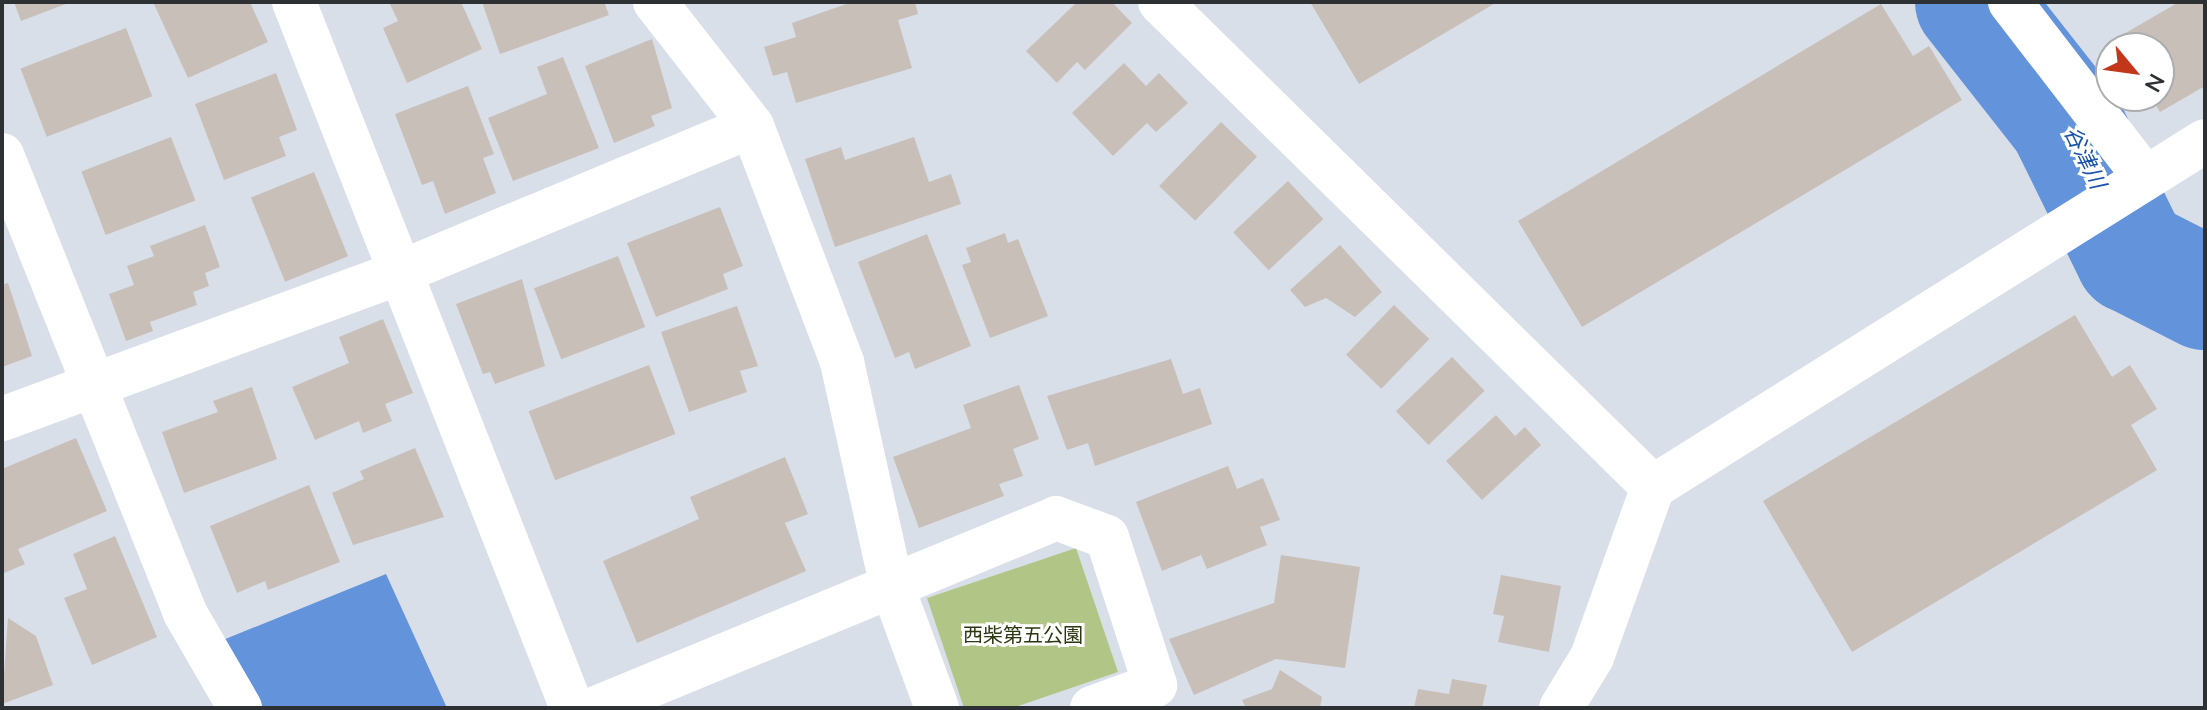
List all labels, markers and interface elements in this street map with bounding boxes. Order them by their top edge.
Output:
north arrow [2095,32,2175,112]
text: N [2137,68,2171,97]
water label: 谷津川 [2058,123,2110,193]
park label: 西柴第五公園 [963,623,1083,647]

